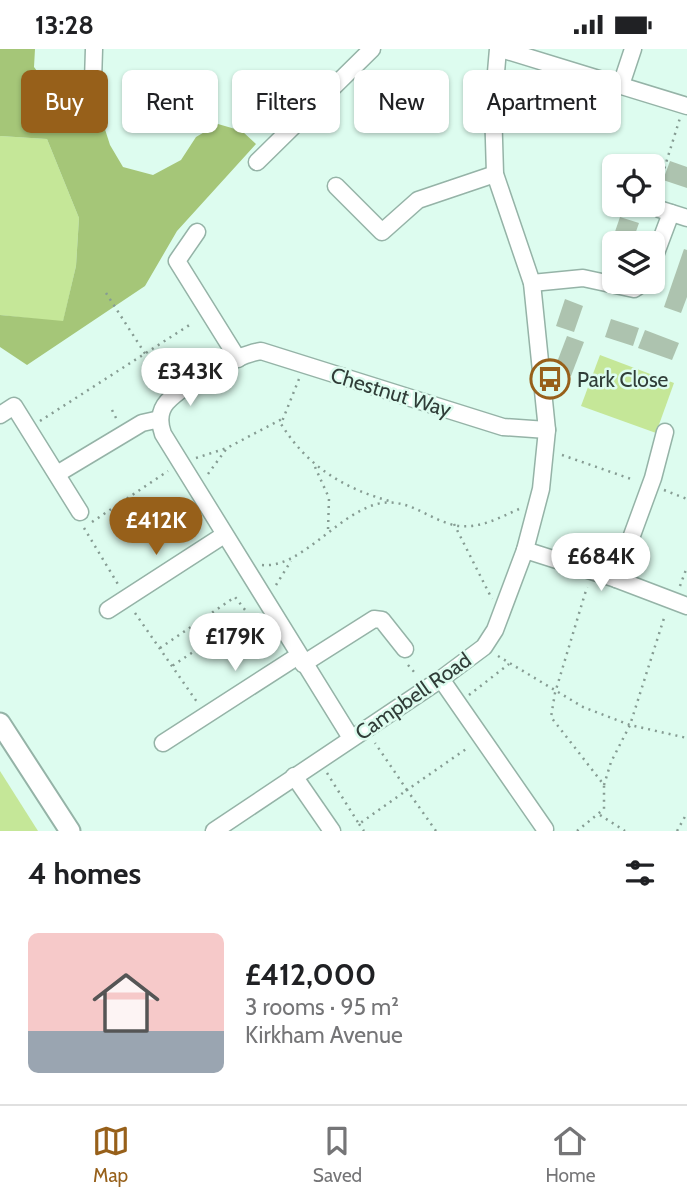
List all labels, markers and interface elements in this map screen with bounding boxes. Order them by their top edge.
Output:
text: 13:28 [35,9,94,41]
chip: Buy [21,70,108,133]
chip: Rent [122,70,218,133]
chip: Filters [232,70,340,133]
chip: New [354,70,449,133]
chip: Apartment [463,70,621,133]
map controls [602,154,665,294]
button: locate [602,154,665,217]
button: layers [602,231,665,294]
pin: £343K [141,349,239,408]
text: £343K [157,357,223,385]
bus stop icon: Park Close [529,358,571,400]
street label: Chestnut Way [328,362,455,422]
place label: Park Close [577,367,669,392]
pin: £412K [107,497,205,557]
text: £412K [125,506,187,534]
pin: £684K [552,533,650,593]
text: £684K [567,542,635,570]
pin: £179K [186,613,284,673]
text: £179K [205,622,265,650]
street label: Campbell Road [350,647,476,745]
icon: filters [621,854,659,892]
text: 4 homes [28,855,141,892]
text: £412,000 [245,956,376,993]
icon: home [84,961,168,1045]
text: 3 rooms · 95 m² [245,993,399,1021]
text: Kirkham Avenue [245,1021,403,1049]
tab: Map [92,1122,130,1187]
tab: Saved [313,1122,362,1187]
tab: Home [545,1122,595,1187]

